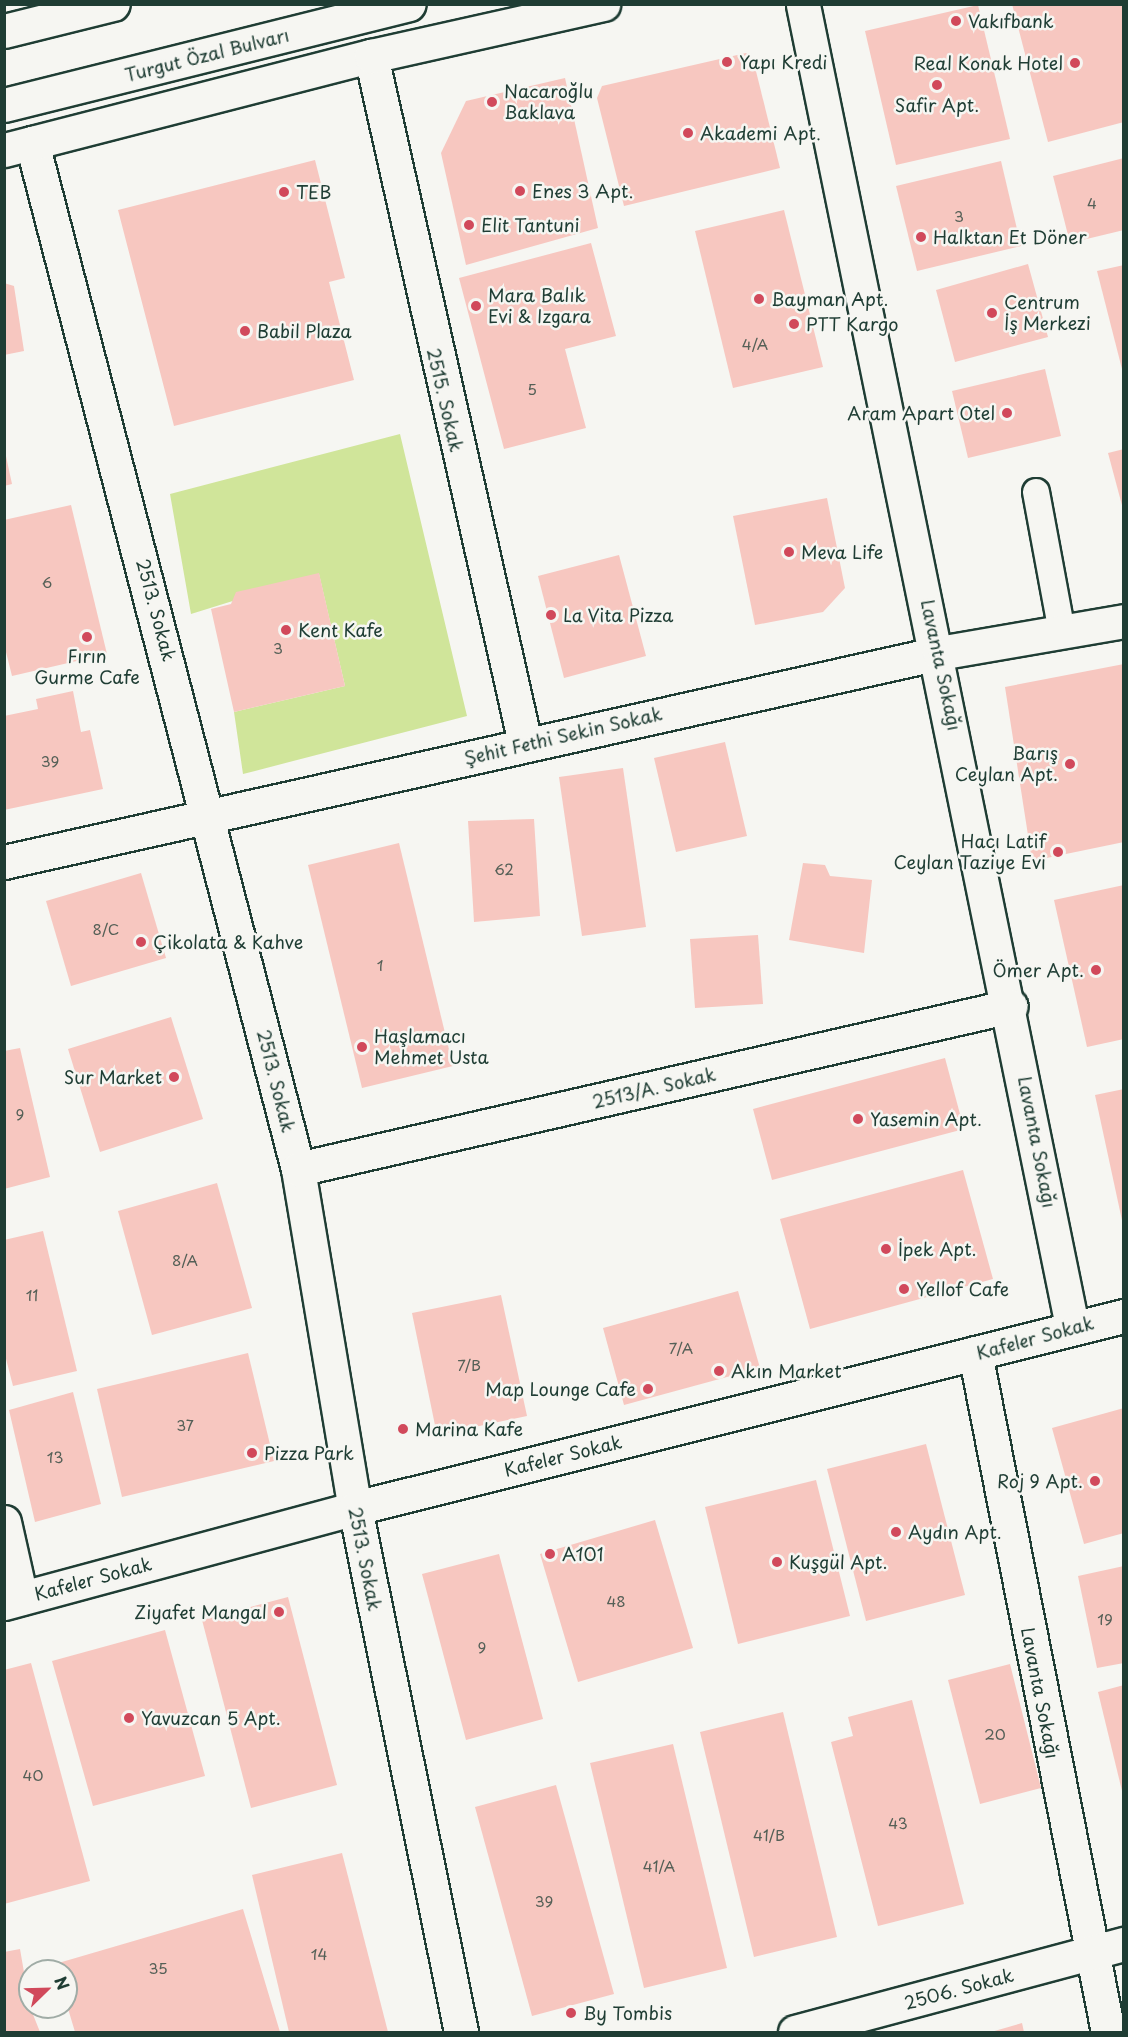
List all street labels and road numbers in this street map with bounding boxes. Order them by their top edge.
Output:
street label: Turgut Özal Bulvarı [122,24,292,86]
street label: 2515. Sokak [423,346,467,454]
street label: 2513. Sokak [132,555,180,665]
street label: Lavanta Sokağı [917,598,965,732]
street label: Şehit Fethi Sekin Sokak [461,702,665,770]
street label: 2513. Sokak [253,1026,299,1136]
street label: 2513/A. Sokak [590,1063,718,1113]
street label: Lavanta Sokağı [1014,1074,1060,1210]
street label: Kafeler Sokak [973,1312,1097,1364]
street label: Kafeler Sokak [501,1431,625,1481]
street label: 2513. Sokak [344,1504,386,1614]
street label: Kafeler Sokak [31,1553,155,1605]
street label: Lavanta Sokağı [1017,1625,1063,1761]
street label: 2506. Sokak [902,1964,1016,2014]

